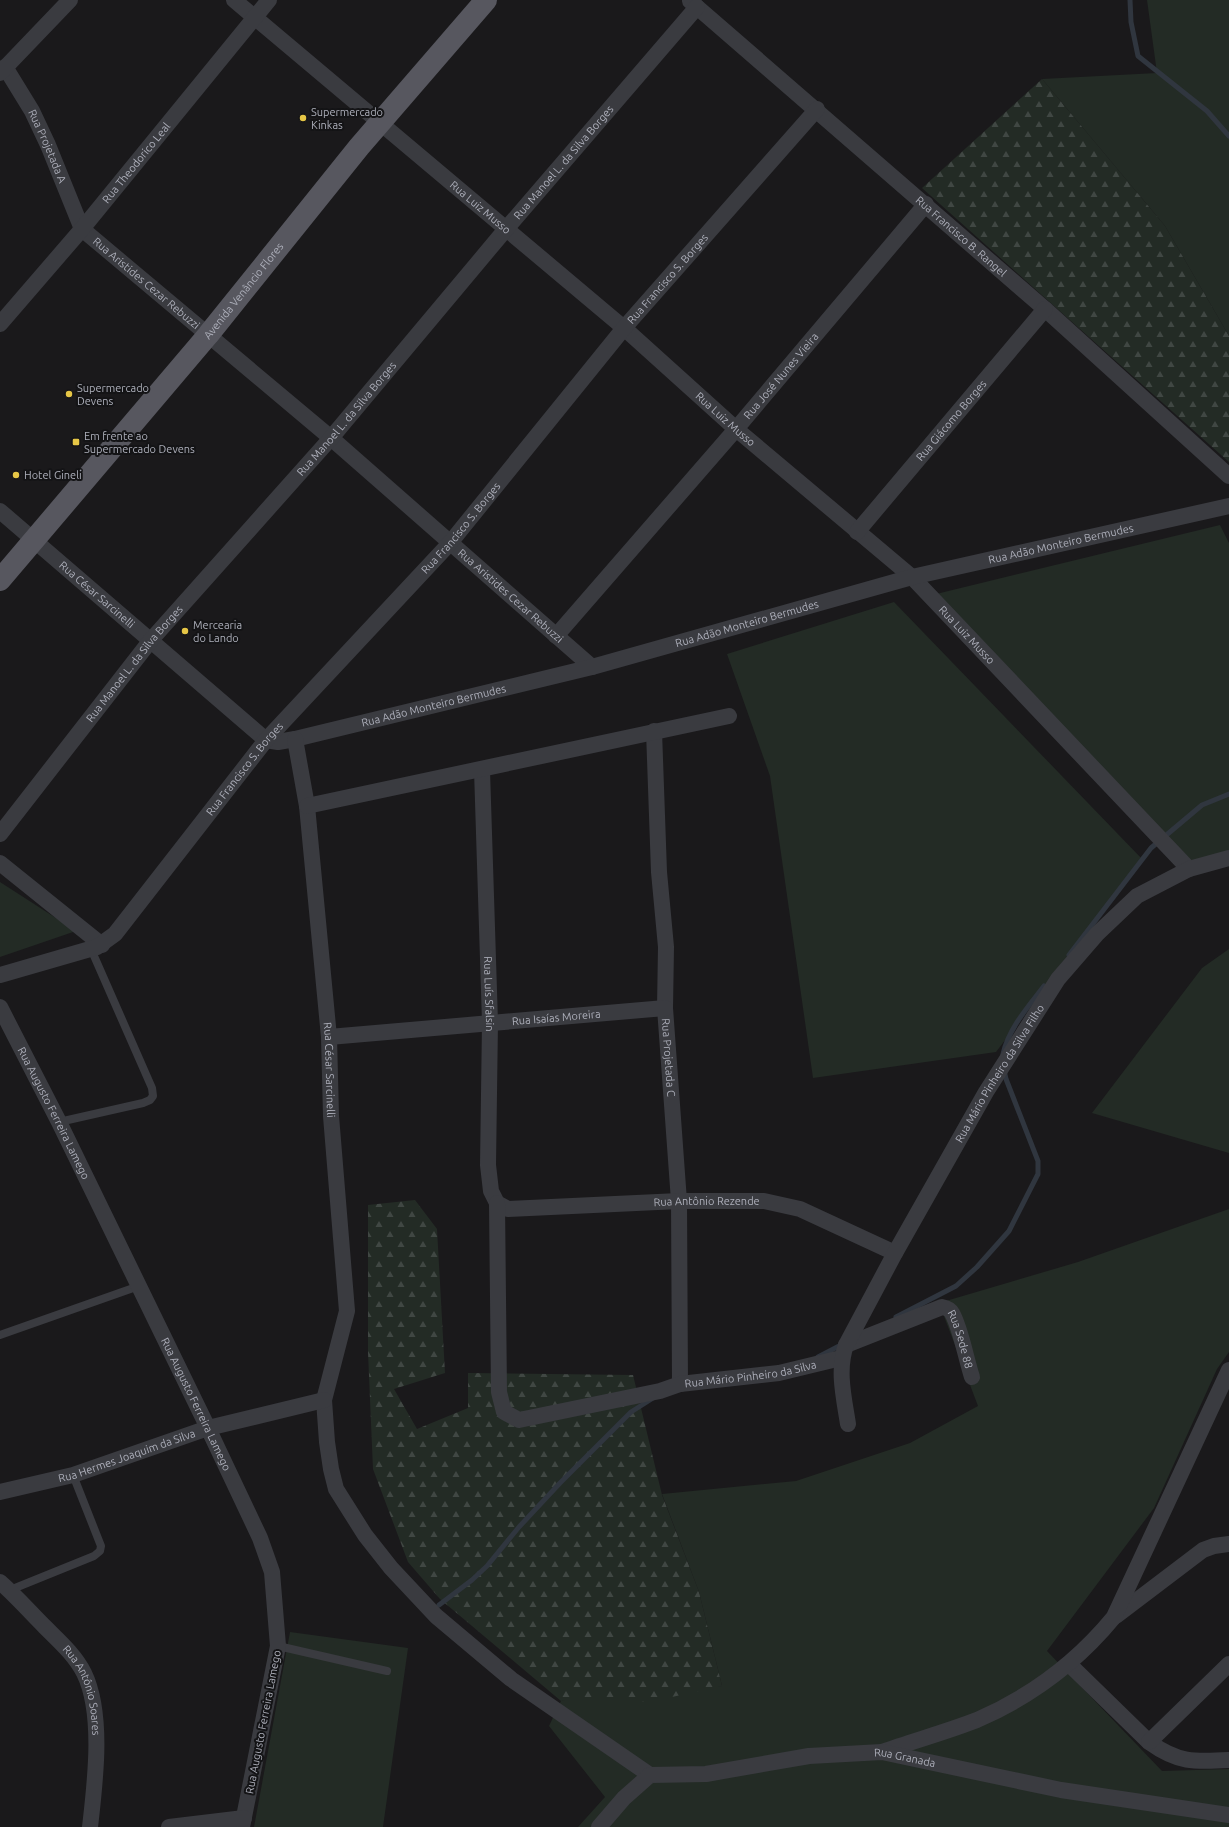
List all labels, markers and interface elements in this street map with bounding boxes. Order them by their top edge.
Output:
street label: Rua Manoel L. da Silva Borges [511,103,616,222]
place label: Supermercado Kinkas [311,106,383,131]
street label: Rua Projetada A [26,107,69,185]
marker: Supermercado Kinkas [298,113,308,123]
street label: Rua Theodorico Leal [100,120,173,205]
street label: Rua Luiz Musso [448,178,513,236]
street label: Rua Francisco B. Rangel [913,194,1009,279]
street label: Rua Francisco S. Borges [625,231,710,326]
street label: Rua Aristides Cezar Rebuzzi [91,235,202,331]
street label: Avenida Venâncio Flores [201,240,286,341]
street label: Rua José Nunes Vieira [741,330,821,421]
street label: Rua Manoel L. da Silva Borges [294,359,398,478]
street label: Rua Giácomo Borges [914,377,989,463]
place label: Supermercado Devens [77,382,149,407]
marker: Supermercado Devens [64,389,74,399]
street label: Rua Luiz Musso [693,390,758,449]
place label: Em frente ao Supermercado Devens [84,430,195,455]
marker: Em frente ao Supermercado Devens [71,437,81,447]
place label: Hotel Gineli [24,469,82,481]
marker: Hotel Gineli [11,470,21,480]
street label: Rua Francisco S. Borges [419,480,503,576]
street label: Rua Adão Monteiro Bermudes [987,522,1135,566]
street label: Rua Aristides Cezar Rebuzzi [456,546,566,645]
street label: Rua César Sarcinelli [57,559,137,630]
street label: Rua Adão Monteiro Bermudes [674,597,820,649]
street label: Rua Manoel L. da Silva Borges [84,603,185,724]
street label: Rua Luiz Musso [937,603,997,666]
place label: Mercearia do Lando [193,619,242,644]
marker: Mercearia do Lando [180,626,190,636]
street label: Rua Adão Monteiro Bermudes [360,682,507,729]
street label: Rua Francisco S. Borges [204,720,285,818]
street label: Rua Luís Sfalsin [482,956,496,1032]
street label: Rua Mário Pinheiro da Silva Filho [953,1002,1046,1145]
street label: Rua Isaías Moreira [511,1008,601,1027]
street label: Rua Projetada C [660,1018,677,1097]
street label: Rua César Sarcinelli [322,1022,337,1118]
street label: Rua Augusto Ferreira Lamego [16,1045,92,1181]
street label: Rua Antônio Rezende [653,1195,760,1208]
street label: Rua Sede 88 [945,1308,975,1370]
street label: Rua Augusto Ferreira Lamego [159,1336,233,1473]
street label: Rua Mário Pinheiro da Silva [684,1358,818,1389]
street label: Rua Hermes Joaquim da Silva [57,1427,197,1484]
street label: Rua Antônio Soares [60,1643,102,1736]
street label: Rua Augusto Ferreira Lamego [243,1649,283,1795]
street label: Rua Granada [874,1746,937,1769]

